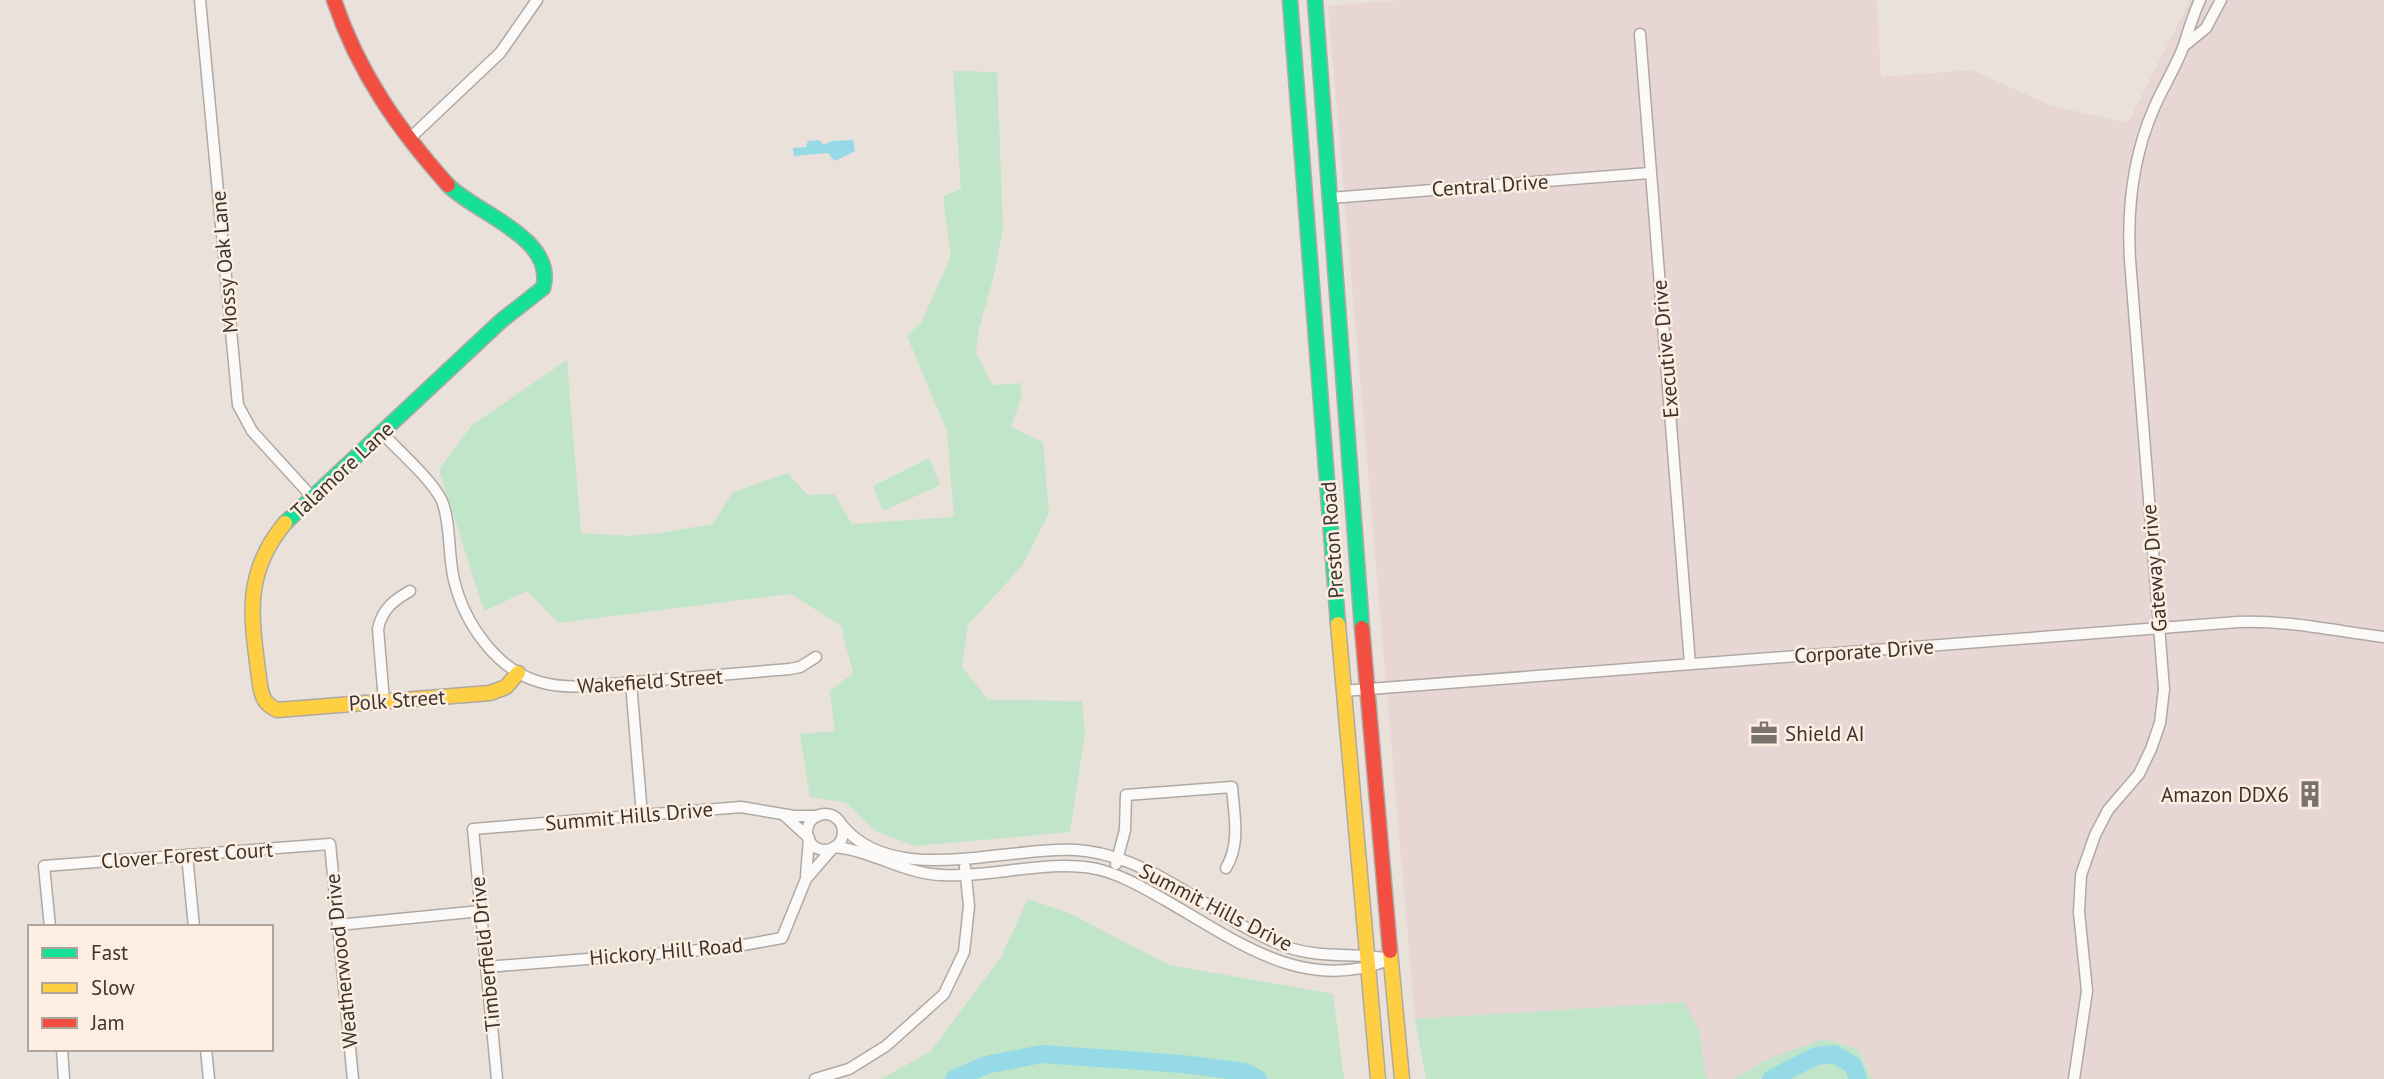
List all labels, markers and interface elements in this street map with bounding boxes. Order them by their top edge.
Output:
street label: Central Drive [1431,167,1549,203]
street label: Mossy Oak Lane [204,190,244,334]
street label: Executive Drive [1646,279,1684,419]
street label: Talamore Lane [285,415,399,525]
street label: Preston Road [1314,481,1350,599]
street label: Gateway Drive [2135,503,2173,633]
street label: Corporate Drive [1793,633,1935,669]
street label: Wakefield Street [576,662,724,700]
street label: Polk Street [348,683,446,717]
office icon: Shield AI [1749,718,1779,748]
place label: Shield AI [1785,720,1865,747]
building icon: Amazon DDX6 [2295,779,2325,809]
place label: Amazon DDX6 [2161,781,2289,808]
street label: Summit Hills Drive [544,795,714,837]
street label: Clover Forest Court [100,836,274,874]
street label: Summit Hills Drive [1135,857,1297,957]
street label: Weatherwood Drive [318,872,364,1050]
street label: Timberfield Drive [463,875,507,1033]
legend [28,925,273,1051]
street label: Hickory Hill Road [588,931,744,971]
text: Fast [91,939,128,966]
text: Slow [91,974,135,1001]
text: Jam [90,1009,125,1036]

